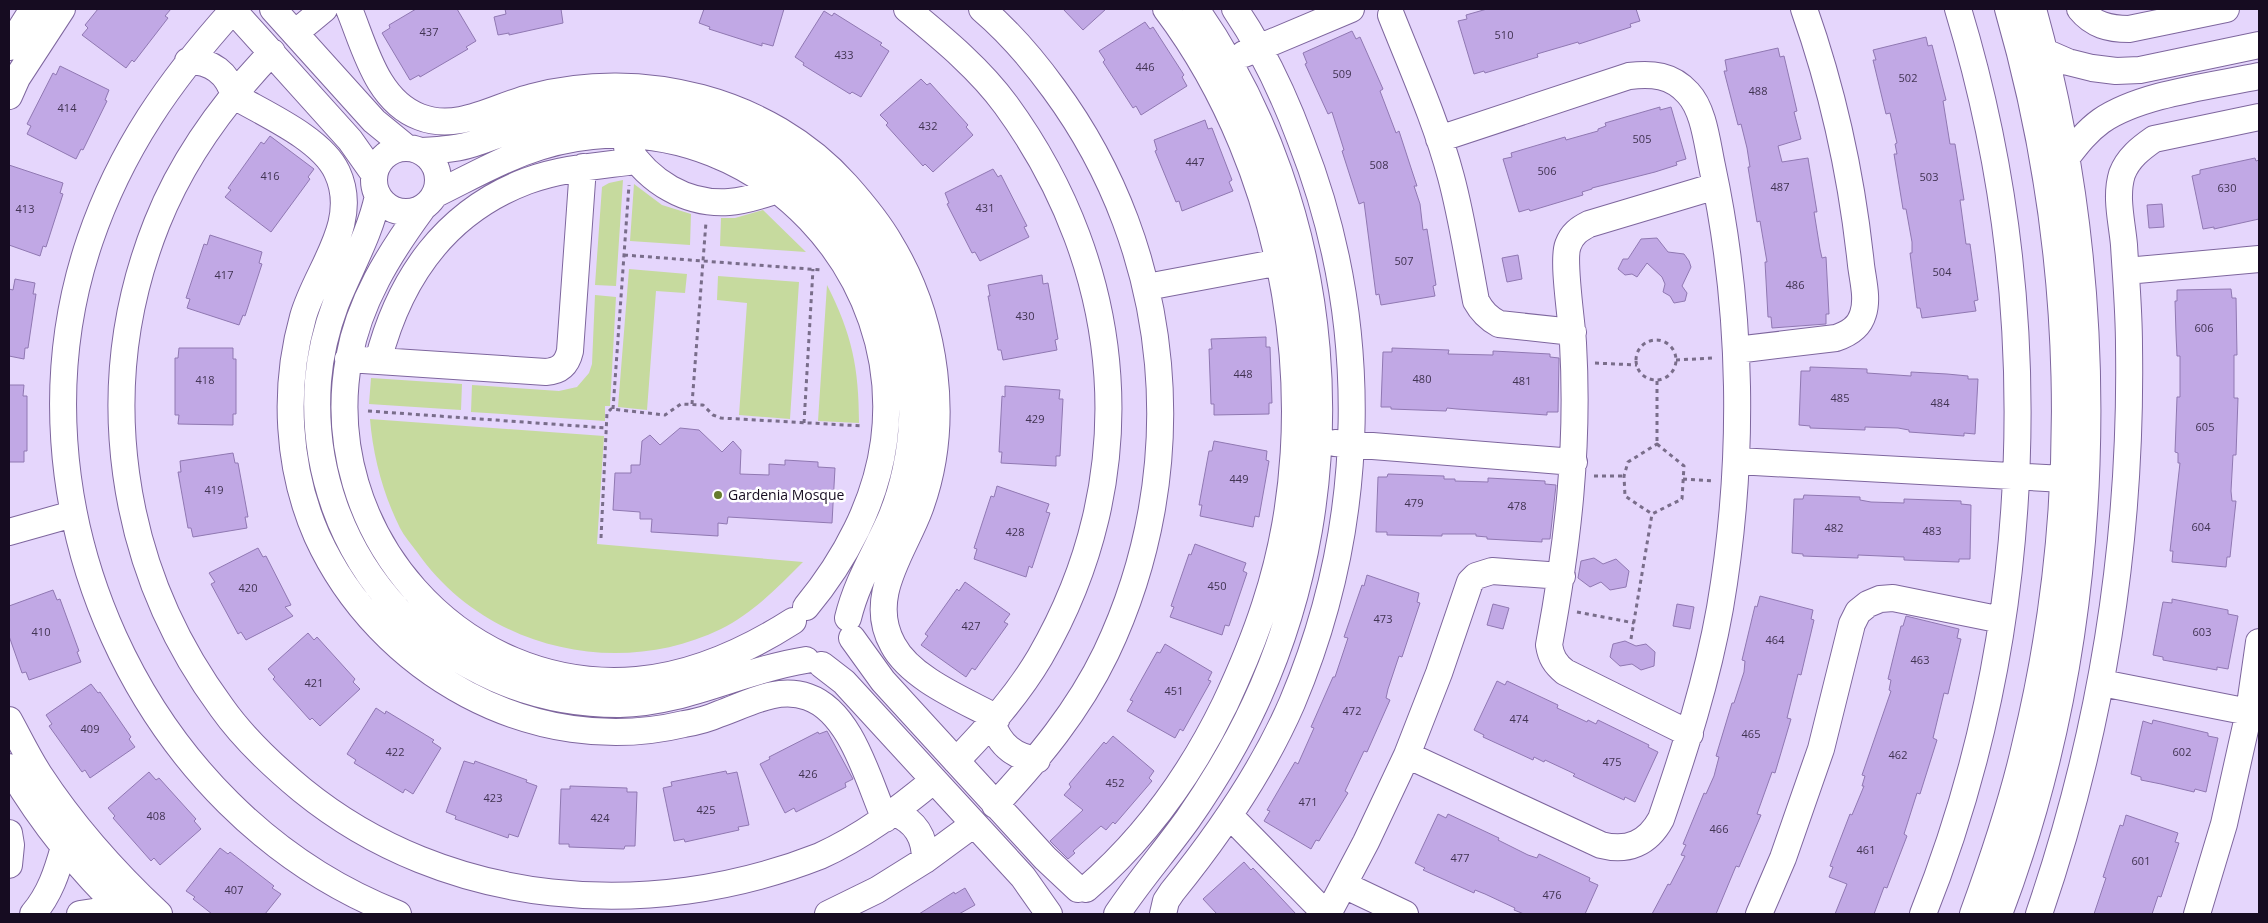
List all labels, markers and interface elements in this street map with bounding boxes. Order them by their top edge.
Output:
house number: 437 [420,24,438,39]
house number: 510 [1495,27,1513,42]
house number: 433 [835,47,853,62]
house number: 446 [1136,59,1154,74]
house number: 509 [1333,66,1351,81]
house number: 502 [1899,70,1917,85]
house number: 488 [1749,83,1767,98]
house number: 414 [58,100,77,115]
house number: 432 [919,118,937,133]
house number: 505 [1633,131,1651,146]
house number: 447 [1186,154,1204,169]
house number: 508 [1370,157,1388,172]
house number: 506 [1538,163,1556,178]
house number: 416 [261,168,279,183]
house number: 503 [1920,169,1938,184]
house number: 487 [1771,179,1789,194]
house number: 630 [2218,180,2236,195]
house number: 431 [976,200,994,215]
house number: 413 [16,201,34,216]
house number: 507 [1395,253,1413,268]
house number: 504 [1933,264,1952,279]
house number: 417 [215,267,233,282]
house number: 486 [1786,277,1804,292]
house number: 430 [1016,308,1034,323]
house number: 606 [2195,320,2213,335]
house number: 448 [1234,366,1252,381]
house number: 480 [1413,371,1431,386]
house number: 418 [196,372,214,387]
house number: 481 [1513,373,1531,388]
house number: 485 [1831,390,1849,405]
house number: 484 [1931,395,1950,410]
house number: 429 [1026,411,1044,426]
house number: 605 [2196,419,2214,434]
house number: 449 [1230,471,1248,486]
house number: 419 [205,482,223,497]
place label: Gardenia Mosque [728,485,844,504]
marker: Gardenia Mosque [712,489,724,501]
house number: 479 [1405,495,1423,510]
house number: 478 [1508,498,1526,513]
house number: 604 [2192,519,2211,534]
house number: 482 [1825,520,1843,535]
house number: 483 [1923,523,1941,538]
house number: 428 [1006,524,1024,539]
house number: 450 [1208,578,1226,593]
house number: 420 [239,580,257,595]
house number: 473 [1374,611,1392,626]
house number: 427 [962,618,980,633]
house number: 410 [32,624,50,639]
house number: 603 [2193,624,2211,639]
house number: 464 [1766,632,1785,647]
house number: 463 [1911,652,1929,667]
house number: 421 [305,675,323,690]
house number: 451 [1165,683,1183,698]
house number: 472 [1343,703,1361,718]
house number: 474 [1510,711,1529,726]
house number: 409 [81,721,99,736]
house number: 465 [1742,726,1760,741]
house number: 422 [386,744,404,759]
house number: 602 [2173,744,2191,759]
house number: 462 [1889,747,1907,762]
house number: 475 [1603,754,1621,769]
house number: 426 [799,766,817,781]
house number: 452 [1106,775,1124,790]
house number: 423 [484,790,502,805]
house number: 471 [1299,794,1317,809]
house number: 425 [697,802,715,817]
house number: 408 [147,808,165,823]
house number: 424 [591,810,610,825]
house number: 466 [1710,821,1728,836]
house number: 461 [1857,842,1875,857]
house number: 477 [1451,850,1469,865]
house number: 601 [2132,853,2150,868]
house number: 407 [225,882,243,897]
house number: 476 [1543,887,1561,902]

